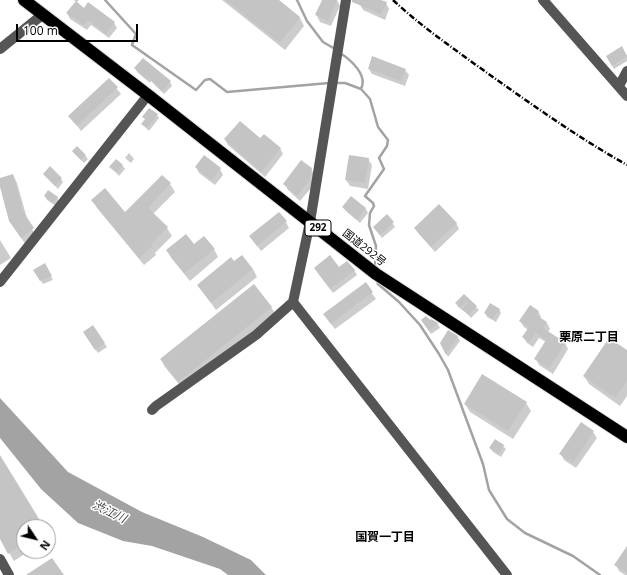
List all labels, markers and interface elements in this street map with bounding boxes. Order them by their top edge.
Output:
scale bar [18,16,140,42]
text: 100 m [23,22,58,39]
road number: 292 [305,220,331,236]
street label: 国道292号 [340,227,388,269]
district label: 栗原二丁目 [559,331,619,345]
water label: 渋江川 [90,498,128,526]
north arrow [16,519,56,559]
district label: 国賀一丁目 [355,531,415,545]
text: N [37,538,54,554]

